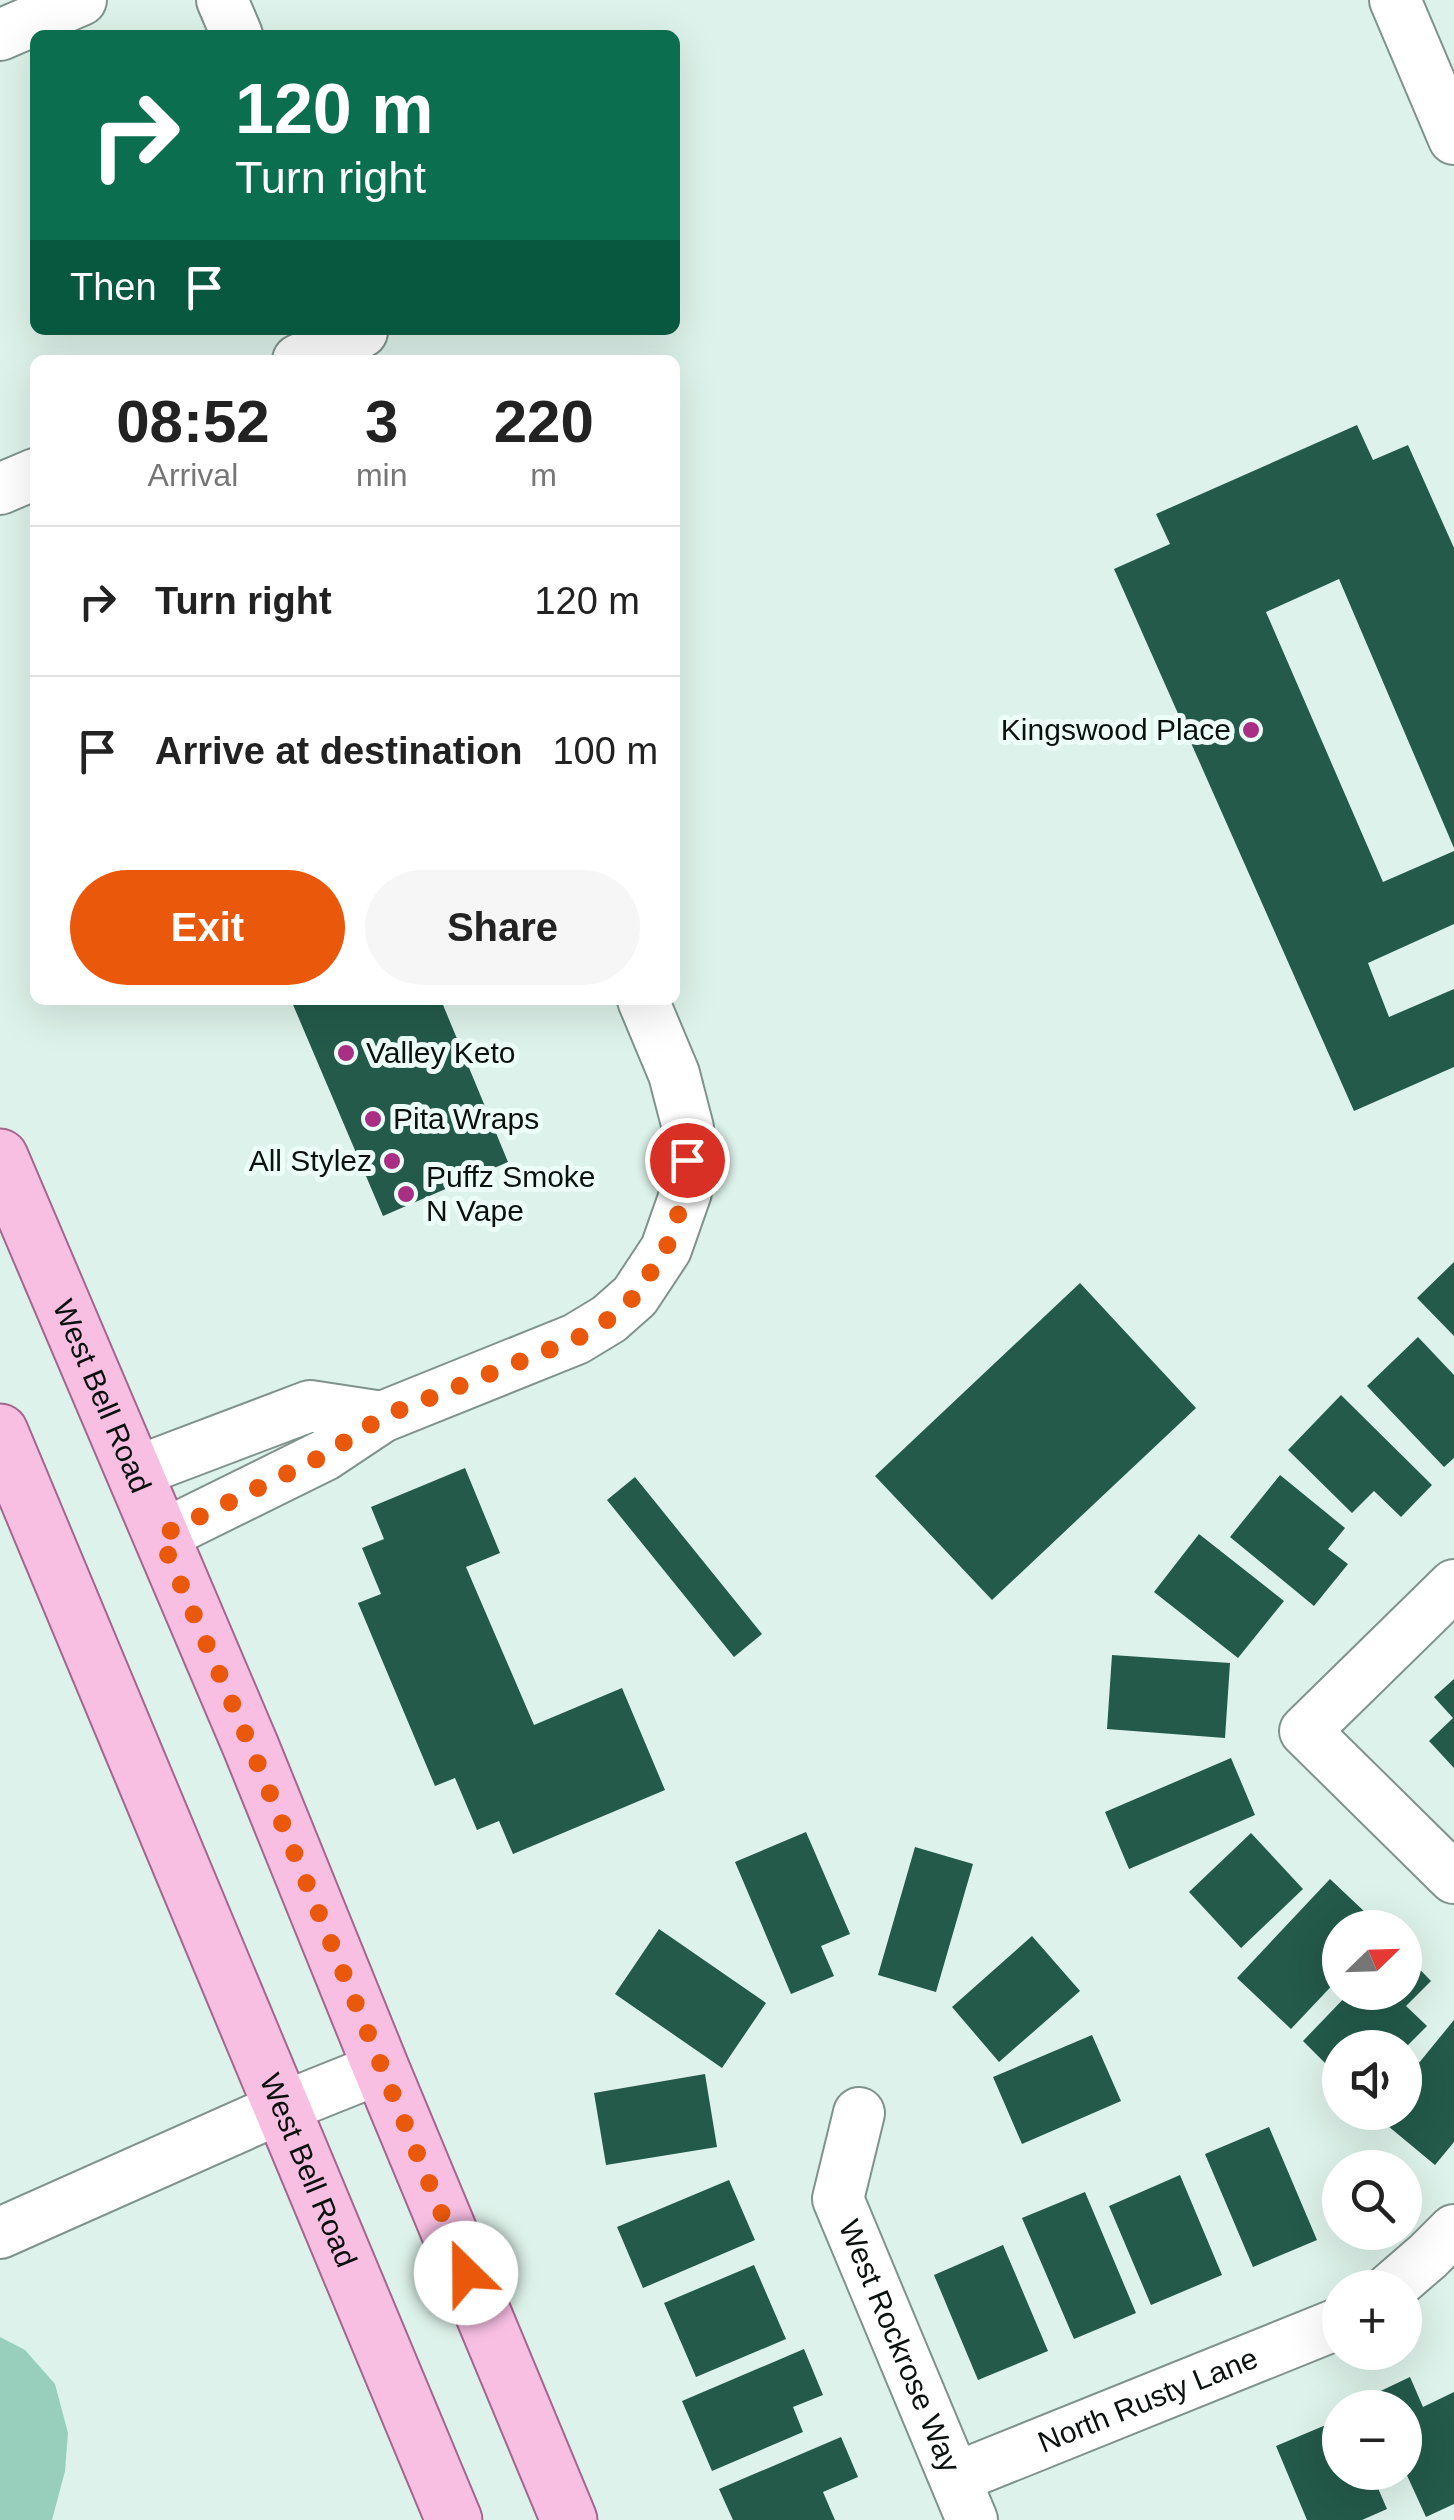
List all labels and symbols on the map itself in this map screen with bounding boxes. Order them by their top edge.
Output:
place label: Kingswood Place [1001,713,1231,746]
marker: Kingswood Place [1240,719,1262,741]
place label: Valley Keto [366,1036,516,1069]
marker: Valley Keto [335,1042,357,1064]
place label: Pita Wraps [393,1102,539,1135]
marker: Pita Wraps [362,1108,384,1130]
pin [645,1118,730,1203]
place label: All Stylez [249,1144,372,1177]
marker: All Stylez [381,1150,403,1172]
place label: Puffz Smoke N Vape [426,1160,596,1227]
marker: Puffz Smoke N Vape [395,1183,417,1205]
street label: West Bell Road [47,1295,158,1497]
north arrow [1322,1910,1422,2010]
street label: West Bell Road [254,2069,363,2272]
street label: West Rockrose Way [833,2215,967,2477]
position arrow [414,2221,518,2325]
street label: North Rusty Lane [1033,2341,1262,2459]

